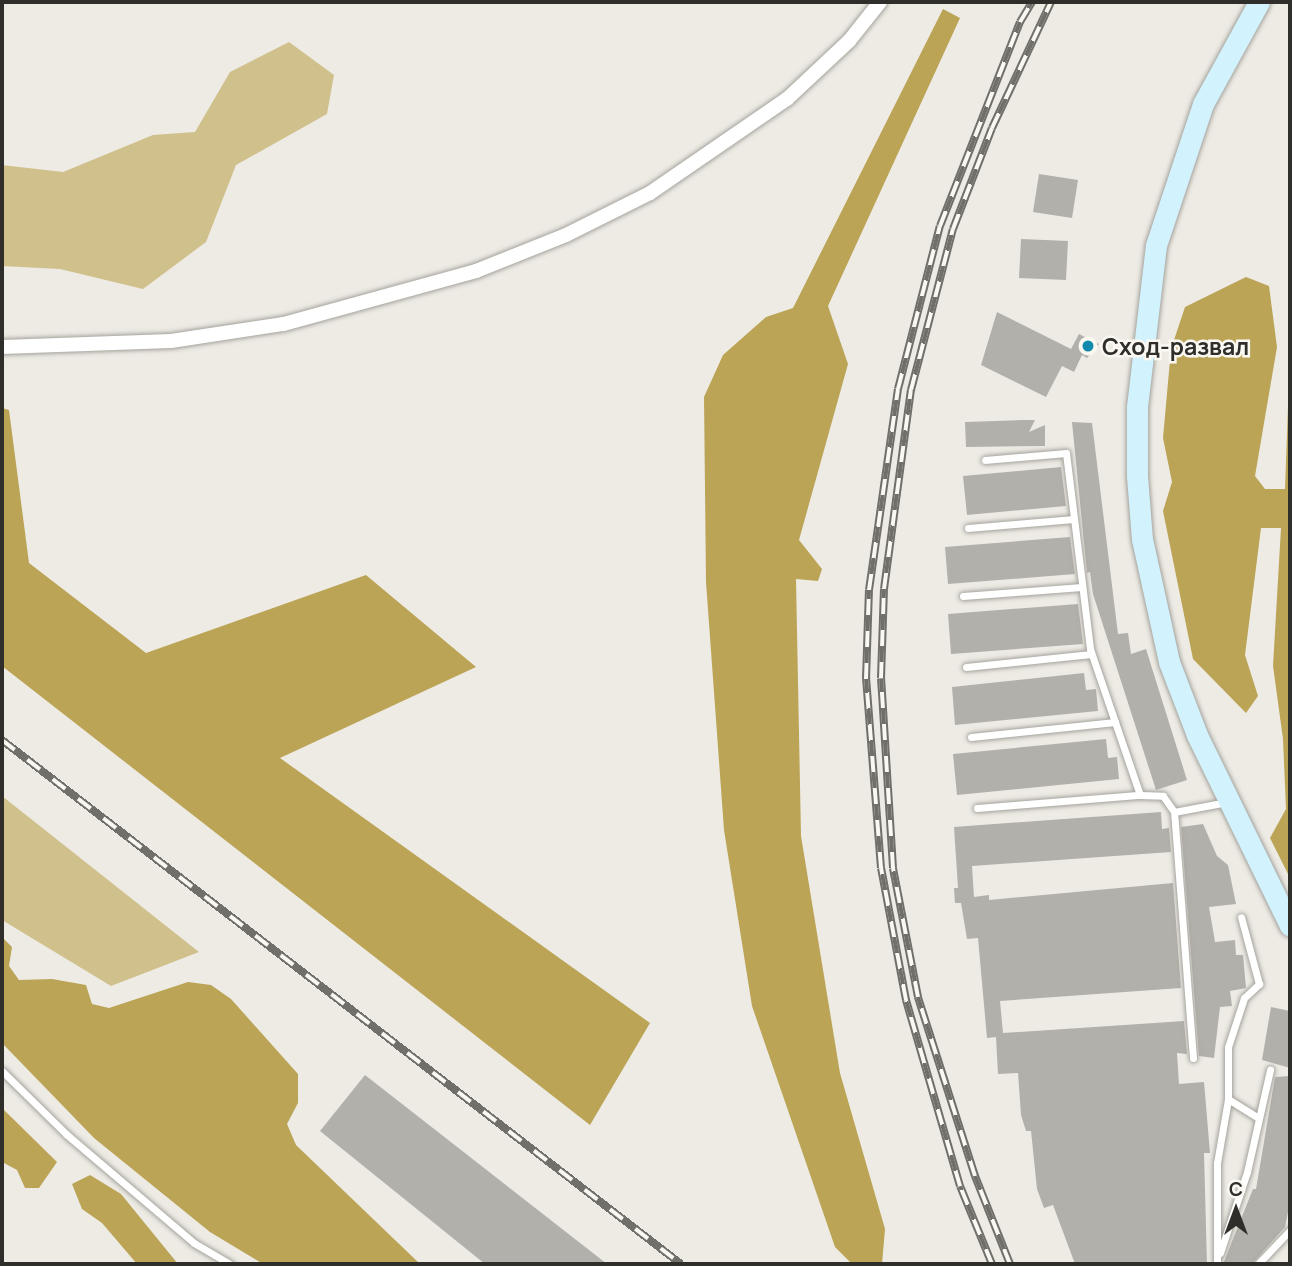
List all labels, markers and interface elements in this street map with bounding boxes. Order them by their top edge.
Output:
place label: Сход-развал [1102,332,1249,360]
marker: Сход-развал [1080,338,1096,354]
north arrow [1201,1175,1271,1245]
text: С [1229,1176,1243,1202]

